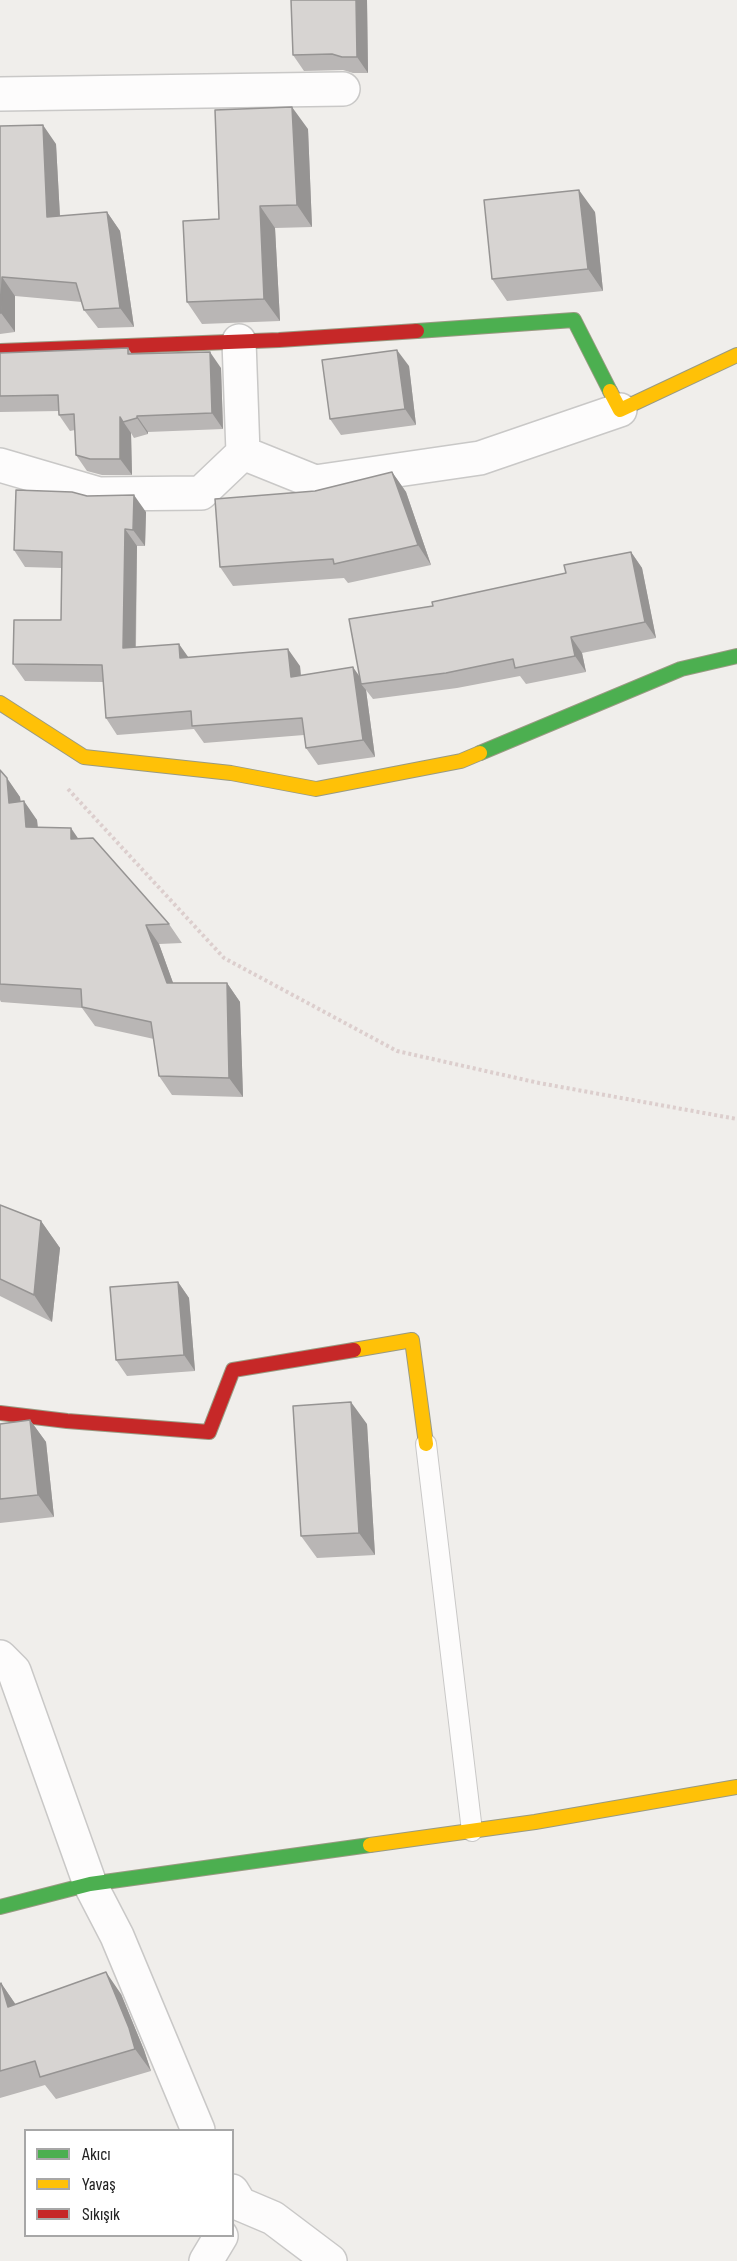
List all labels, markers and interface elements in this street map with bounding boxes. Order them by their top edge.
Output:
legend [24,2129,234,2237]
text: Akıcı [82,2144,111,2165]
text: Yavaş [82,2174,116,2195]
text: Sıkışık [82,2204,120,2225]

